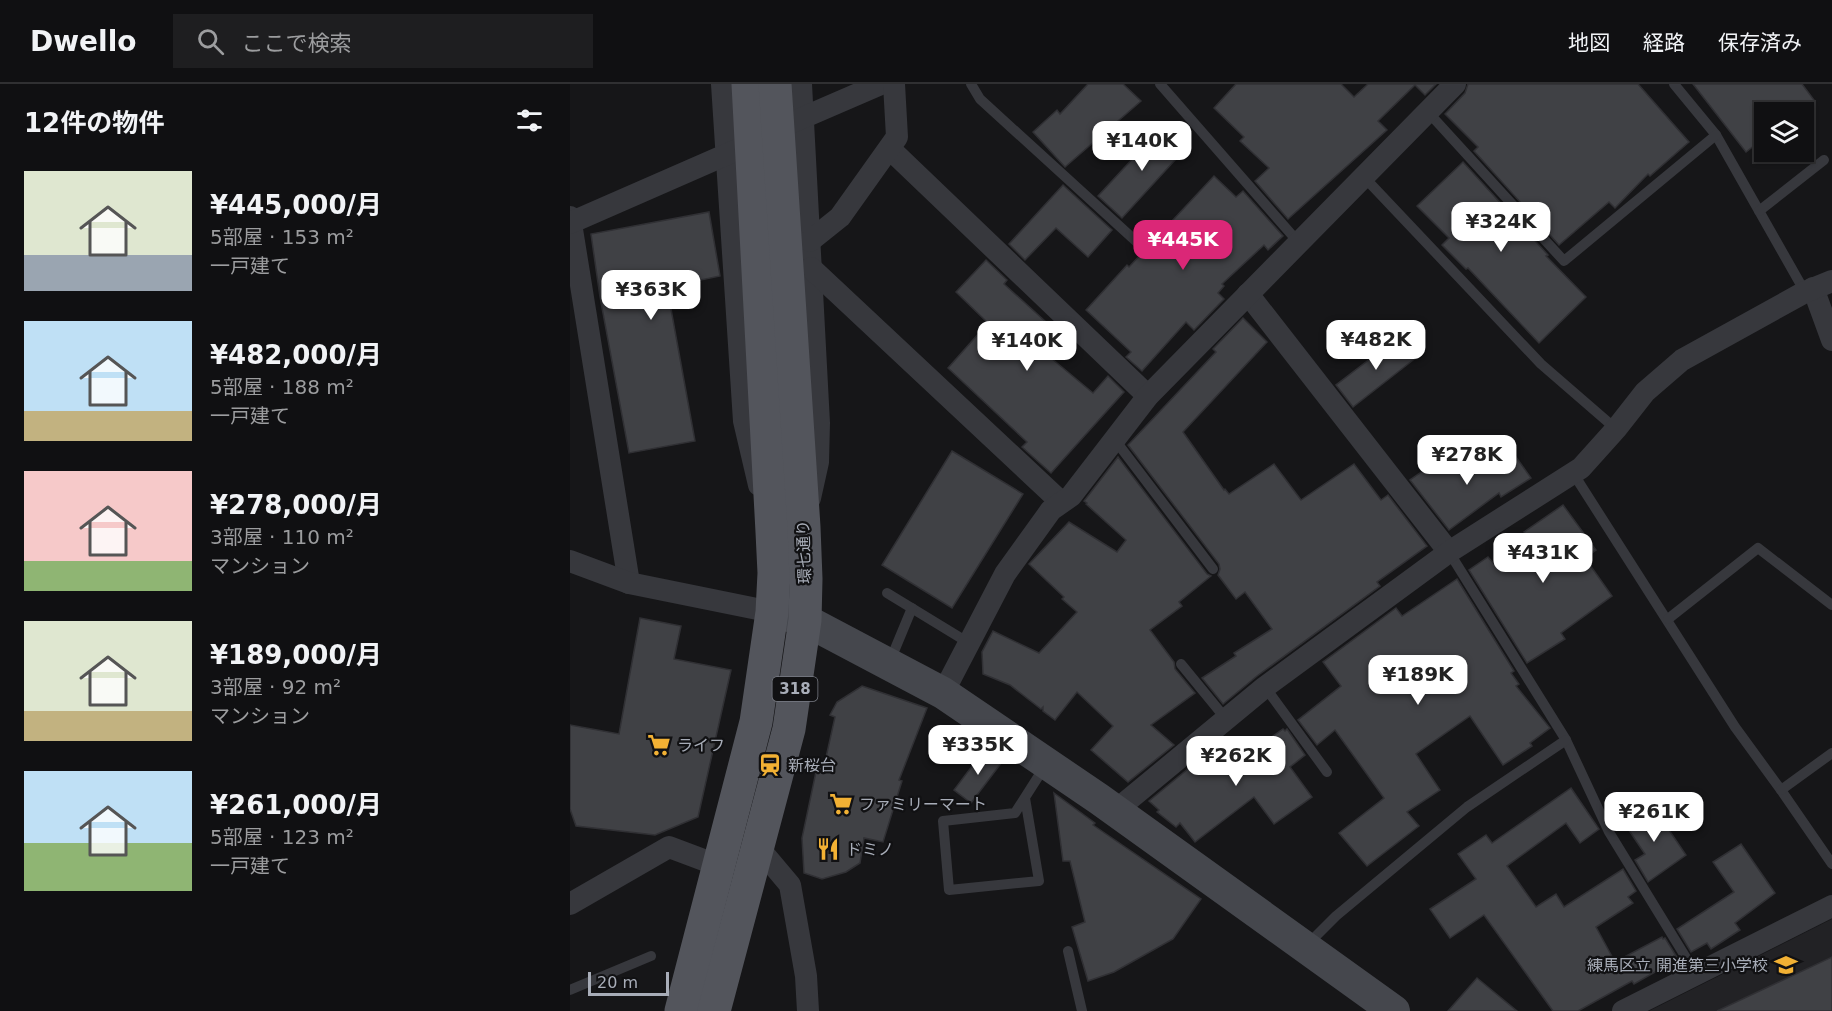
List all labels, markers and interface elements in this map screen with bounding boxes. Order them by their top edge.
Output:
search box [173,14,593,68]
text: Dwello [30,25,137,58]
icon: search [194,25,227,58]
text: ここで検索 [242,31,352,56]
text: 地図 [1568,31,1610,55]
text: 経路 [1643,31,1685,55]
text: 保存済み [1718,31,1802,55]
map controls [1754,102,1814,162]
button: layers [1754,102,1814,162]
icon: filters [513,104,546,137]
text: 12件の物件 [24,108,164,138]
pin: ¥140K [1100,121,1184,172]
text: ¥140K [1106,128,1178,152]
text: ¥445,000/月 [210,190,382,220]
icon: home [72,195,144,267]
pin: ¥324K [1459,202,1543,253]
text: ¥324K [1465,209,1537,233]
pin: ¥445K [1141,220,1225,271]
text: 5部屋 · 153 m² [210,225,354,249]
text: ¥445K [1147,227,1219,251]
text: 一戸建て [210,254,290,278]
pin: ¥363K [609,270,693,321]
text: ¥363K [615,277,687,301]
pin: ¥482K [1334,320,1418,371]
pin: ¥140K [985,321,1069,372]
text: ¥482K [1340,327,1412,351]
text: ¥140K [991,328,1063,352]
text: ¥482,000/月 [210,340,382,370]
icon: home [72,345,144,417]
text: 5部屋 · 188 m² [210,375,354,399]
text: 一戸建て [210,404,290,428]
pin: ¥278K [1425,435,1509,486]
text: ¥278K [1431,442,1503,466]
text: ¥278,000/月 [210,490,382,520]
icon: home [72,495,144,567]
street label: 環七通り [793,520,815,584]
text: 3部屋 · 110 m² [210,525,354,549]
pin: ¥431K [1501,533,1585,584]
text: ¥431K [1507,540,1579,564]
text: マンション [210,554,310,578]
text: ¥189,000/月 [210,640,382,670]
icon: home [72,645,144,717]
pin: ¥189K [1376,655,1460,706]
text: ¥189K [1382,662,1454,686]
text: 3部屋 · 92 m² [210,675,341,699]
road number: 318 [772,677,818,701]
text: マンション [210,704,310,728]
pin: ¥335K [936,725,1020,776]
supermarket icon: ライフ [646,732,672,758]
text: ¥335K [942,732,1014,756]
place label: ライフ [677,736,725,755]
pin: ¥262K [1194,736,1278,787]
text: ¥262K [1200,743,1272,767]
station icon: 新桜台 [757,752,783,778]
place label: 新桜台 [788,756,836,775]
text: ¥261,000/月 [210,790,382,820]
supermarket icon: ファミリーマート [828,791,854,817]
pin: ¥261K [1612,792,1696,843]
icon: home [72,795,144,867]
place label: ファミリーマート [859,795,987,814]
text: ¥261K [1618,799,1690,823]
text: 5部屋 · 123 m² [210,825,354,849]
restaurant icon: ドミノ [815,836,841,862]
place label: ドミノ [846,840,894,859]
text: 一戸建て [210,854,290,878]
school or university icon: 練馬区立 開進第三小学校 [1773,952,1799,978]
place label: 練馬区立 開進第三小学校 [1587,956,1768,975]
scale bar [588,969,669,996]
text: 20 m [597,973,638,992]

